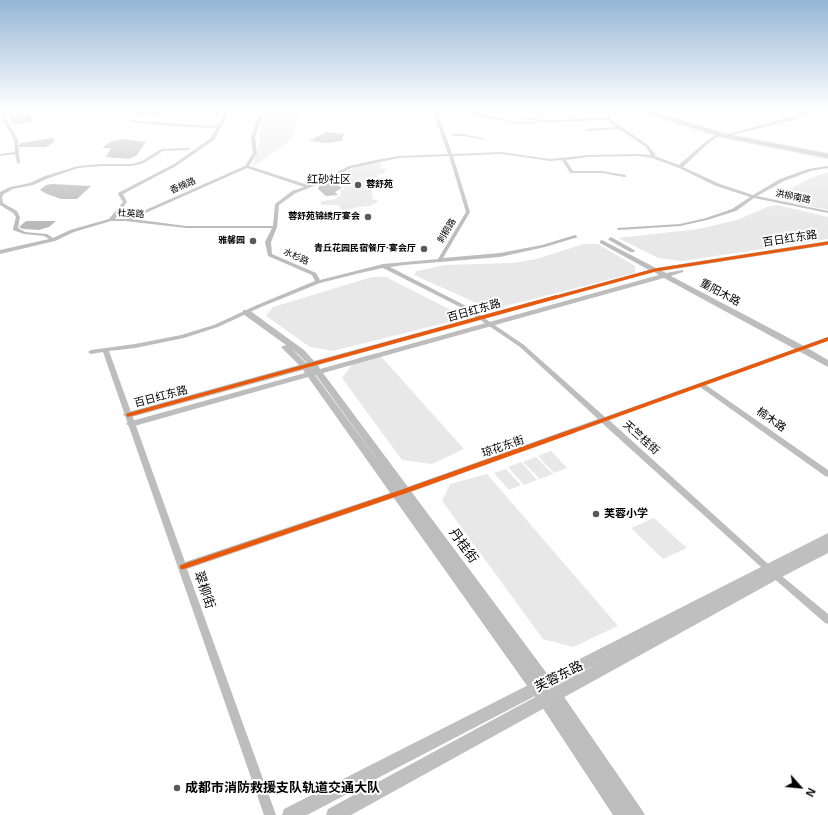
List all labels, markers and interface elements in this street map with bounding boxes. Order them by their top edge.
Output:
district label: 红砂社区 [307,173,351,187]
street label: 香楠路 [168,176,198,196]
marker: 蓉舒苑 [353,180,363,190]
place label: 蓉舒苑 [366,180,393,190]
street label: 洪柳南路 [774,188,812,206]
street label: 杜英路 [117,208,145,220]
place label: 蓉舒苑锦绣厅宴会 [288,212,360,222]
marker: 蓉舒苑锦绣厅宴会 [363,212,373,222]
street label: 刺桐路 [435,217,459,245]
street label: 百日红东路 [762,228,818,250]
place label: 雅馨园 [218,236,245,246]
marker: 雅馨园 [248,236,258,246]
place label: 青丘花园民宿餐厅·宴会厅 [314,244,416,254]
marker: 青丘花园民宿餐厅·宴会厅 [419,244,429,254]
street label: 水杉路 [281,247,311,267]
street label: 重阳木路 [697,277,743,309]
street label: 百日红东路 [446,297,502,325]
street label: 百日红东路 [133,384,189,410]
street label: 楠木路 [754,405,788,435]
street label: 天竺桂街 [620,418,662,458]
street label: 琼花东街 [480,434,526,460]
place label: 芙蓉小学 [604,507,648,521]
marker: 芙蓉小学 [591,509,601,519]
street label: 丹桂街 [445,526,481,566]
street label: 翠柳街 [190,569,218,611]
street label: 芙蓉东路 [532,658,586,696]
north arrow [780,767,820,807]
place label: 成都市消防救援支队轨道交通大队 [185,780,380,796]
marker: 成都市消防救援支队轨道交通大队 [172,783,182,793]
text: N [804,786,818,799]

